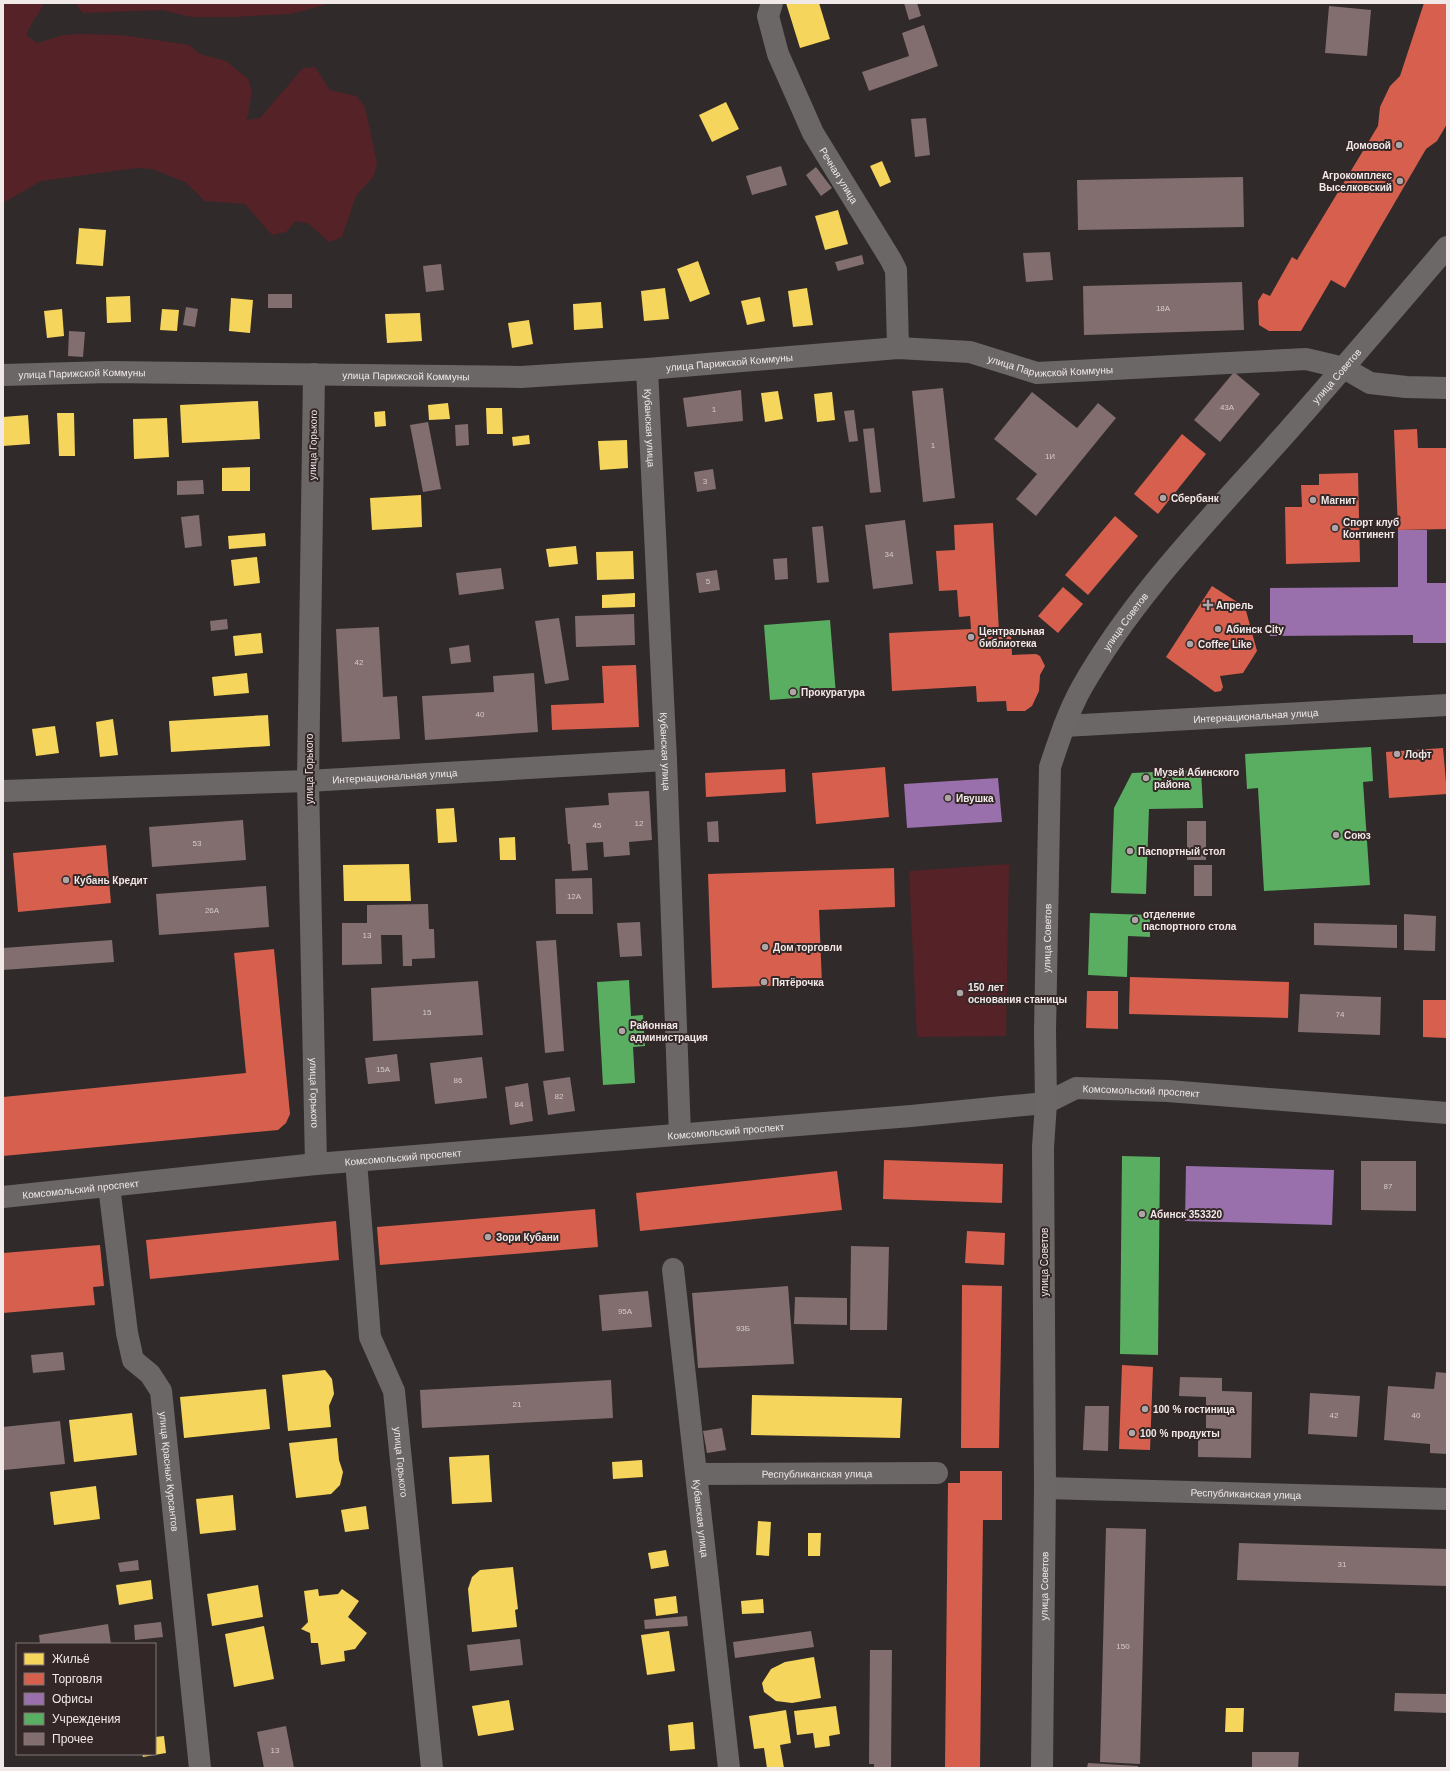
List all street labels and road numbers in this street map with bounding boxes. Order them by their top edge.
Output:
street label: Речная улица [818,145,861,206]
street label: улица Советов [1310,346,1363,405]
street label: улица Парижской Коммуны [665,351,793,373]
street label: улица Парижской Коммуны [987,352,1113,379]
street label: улица Парижской Коммуны [18,366,146,380]
street label: улица Парижской Коммуны [342,369,470,382]
street label: Кубанская улица [642,388,657,468]
street label: улица Горького [307,409,319,480]
street label: улица Советов [1101,590,1150,653]
street label: Интернациональная улица [1193,707,1319,724]
street label: Кубанская улица [658,712,673,791]
street label: улица Горького [304,733,315,804]
street label: Интернациональная улица [332,767,458,785]
street label: улица Советов [1041,904,1053,973]
street label: улица Горького [308,1058,321,1129]
street label: Комсомольский проспект [1082,1083,1200,1099]
street label: Комсомольский проспект [667,1121,785,1141]
street label: Комсомольский проспект [344,1147,462,1167]
street label: Комсомольский проспект [22,1177,140,1200]
street label: улица Советов [1039,1228,1050,1296]
street label: улица Красных Курсантов [158,1411,181,1532]
street label: улица Горького [392,1426,410,1498]
street label: Республиканская улица [762,1468,873,1479]
street label: Кубанская улица [691,1479,711,1558]
street label: Республиканская улица [1190,1486,1302,1501]
street label: улица Советов [1038,1552,1050,1621]

